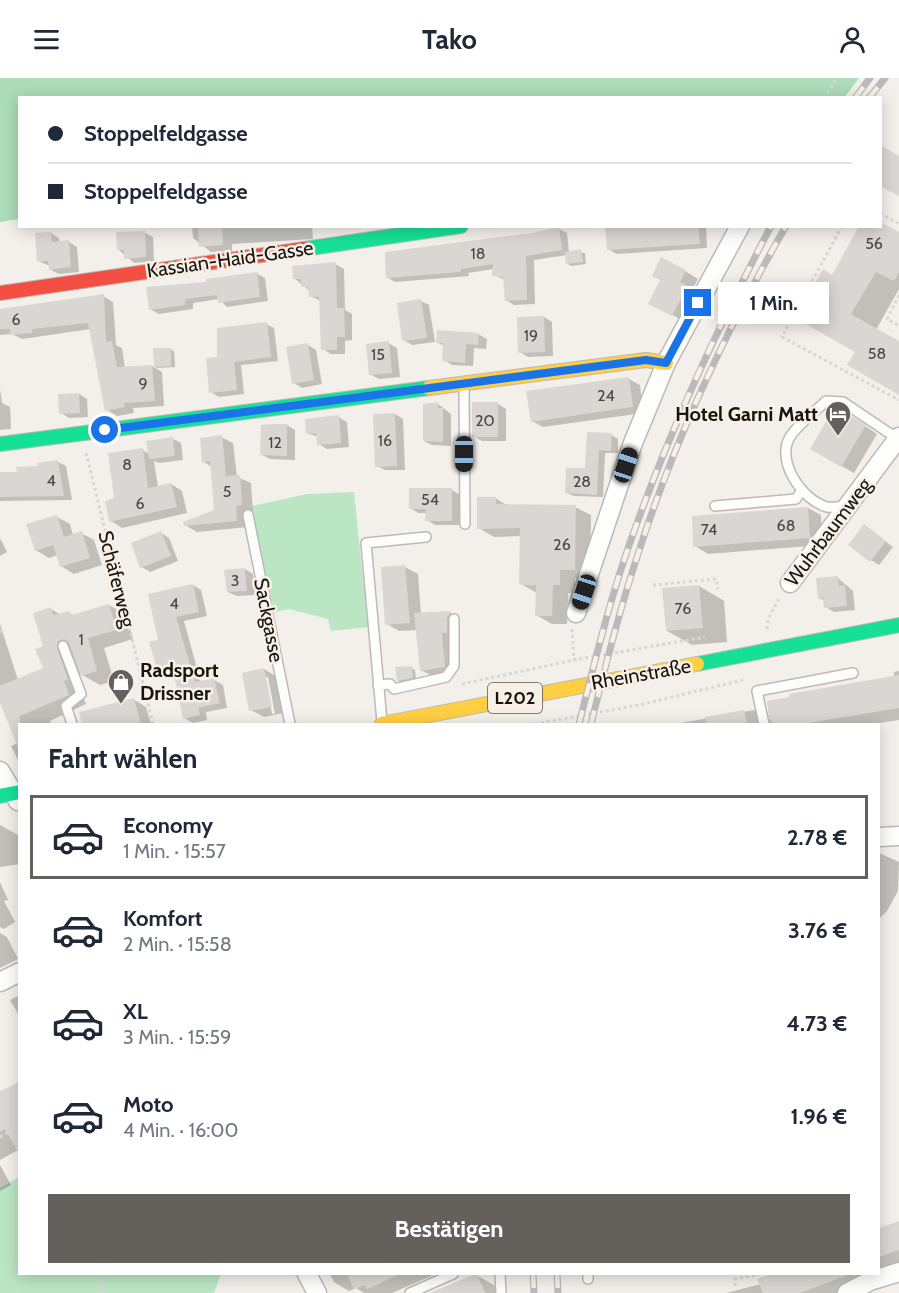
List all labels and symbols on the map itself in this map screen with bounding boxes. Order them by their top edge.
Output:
house number: 56 [865,234,883,253]
street label: Kassian-Haid-Gasse [145,235,315,283]
house number: 18 [471,244,485,263]
callout: 1 Min. [719,282,830,324]
route end [684,289,711,316]
house number: 6 [11,310,21,329]
house number: 19 [524,326,538,345]
house number: 58 [868,344,886,363]
house number: 15 [371,345,385,364]
house number: 9 [138,374,148,393]
house number: 24 [597,386,615,405]
hotel icon: Hotel Garni Matt [823,399,853,437]
place label: Hotel Garni Matt [675,402,818,426]
house number: 20 [475,411,495,430]
route start [91,416,118,443]
house number: 16 [378,431,392,450]
house number: 12 [268,433,282,452]
car [455,436,473,472]
car [612,445,640,485]
house number: 8 [122,455,132,474]
house number: 4 [46,471,56,490]
house number: 28 [573,472,591,491]
street label: Wuhrbaumweg [780,472,877,591]
house number: 5 [223,482,231,501]
house number: 54 [421,490,439,509]
house number: 6 [135,494,145,513]
house number: 68 [777,516,795,535]
house number: 74 [701,520,717,539]
street label: Schäferweg [93,528,141,631]
house number: 26 [553,535,571,554]
house number: 3 [231,571,239,590]
car [570,572,598,612]
street label: Sackgasse [249,576,289,664]
house number: 4 [169,594,179,613]
house number: 76 [675,599,691,618]
house number: 1 [78,630,84,649]
street label: Rheinstraße [589,653,693,695]
place label: Radsport Drissner [140,658,219,705]
shop icon: Radsport Drissner [106,667,136,705]
road number: L202 [488,683,542,713]

